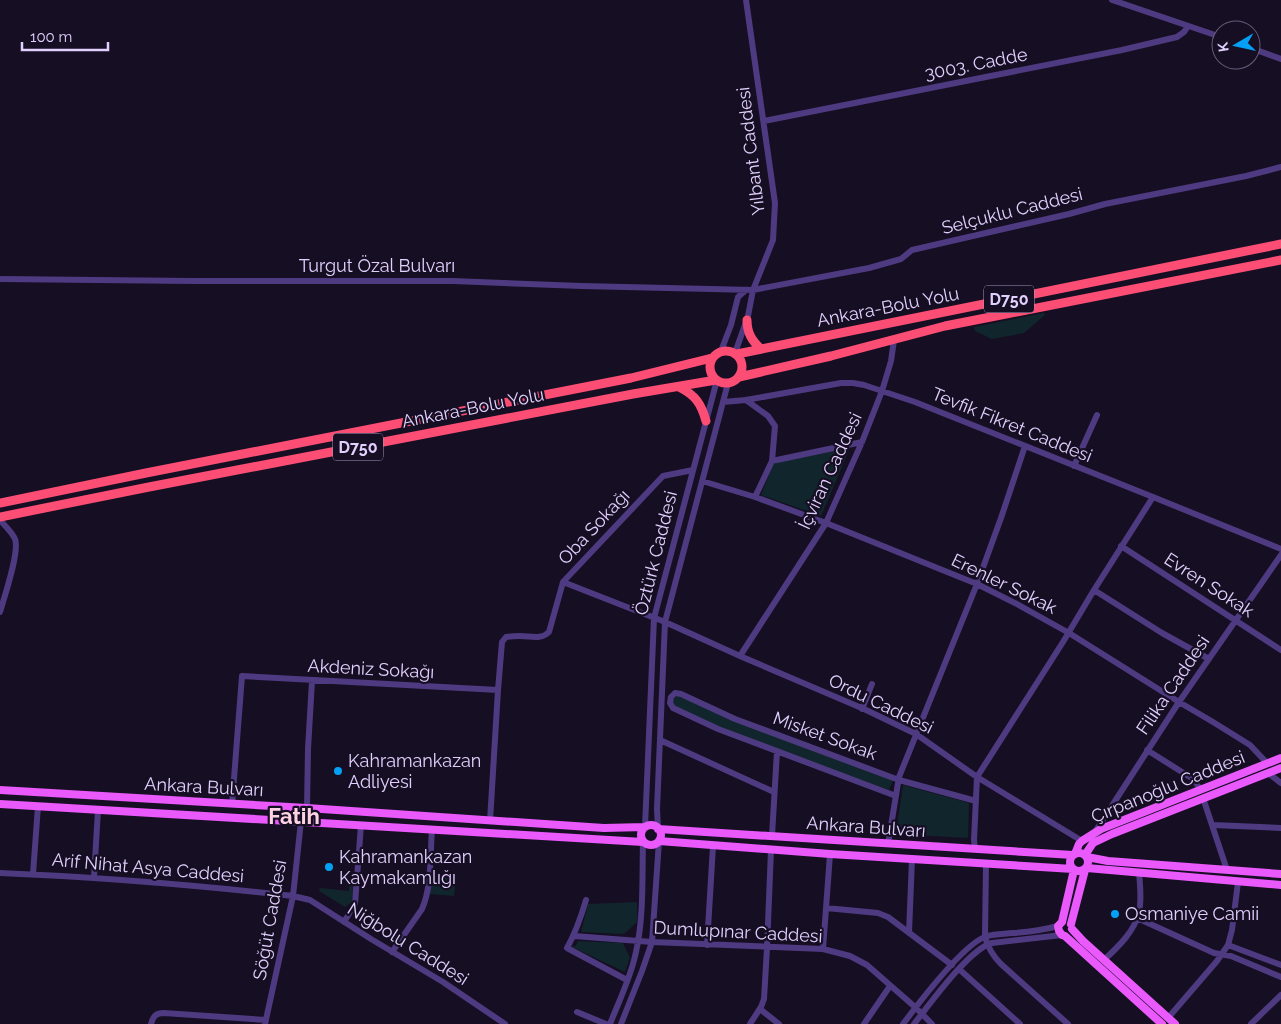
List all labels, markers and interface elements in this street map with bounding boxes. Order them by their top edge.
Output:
scale bar [22,20,109,52]
north arrow [1211,20,1261,70]
text: 100 m [30,28,72,46]
text: K [1214,41,1232,53]
street label: 3003. Cadde [923,43,1030,84]
street label: Yılbant Caddesi [732,86,769,216]
street label: Selçuklu Caddesi [939,183,1084,238]
street label: Turgut Özal Bulvarı [299,255,455,276]
street label: Ankara-Bolu Yolu [815,282,961,331]
road number: D750 [984,286,1034,312]
street label: Ankara-Bolu Yolu [400,383,546,432]
street label: Tevfik Fikret Caddesi [929,383,1095,466]
street label: İçviran Caddesi [793,409,866,533]
road number: D750 [333,434,383,461]
street label: Oba Sokağı [554,485,634,569]
street label: Öztürk Caddesi [630,489,681,617]
street label: Evren Sokak [1161,548,1258,622]
street label: Erenler Sokak [948,549,1061,618]
street label: Filika Caddesi [1132,631,1213,738]
street label: Akdeniz Sokağı [307,655,435,682]
street label: Ordu Caddesi [826,669,937,738]
street label: Misket Sokak [770,707,880,764]
street label: Çırpanoğlu Caddesi [1088,746,1248,827]
place label: Kahramankazan Adliyesi [348,750,481,792]
marker: Kahramankazan Adliyesi [332,765,344,777]
street label: Ankara Bulvarı [144,773,264,800]
district label: Fatih [268,803,320,829]
street label: Ankara Bulvarı [806,812,926,841]
place label: Kahramankazan Kaymakamlığı [339,846,472,888]
street label: Arif Nihat Asya Caddesi [51,849,245,886]
street label: Söğüt Caddesi [249,858,290,982]
marker: Kahramankazan Kaymakamlığı [323,861,335,873]
street label: Niğbolu Caddesi [344,898,473,989]
place label: Osmaniye Camii [1125,903,1259,924]
marker: Osmaniye Camii [1109,908,1121,920]
street label: Dumlupınar Caddesi [653,917,823,946]

